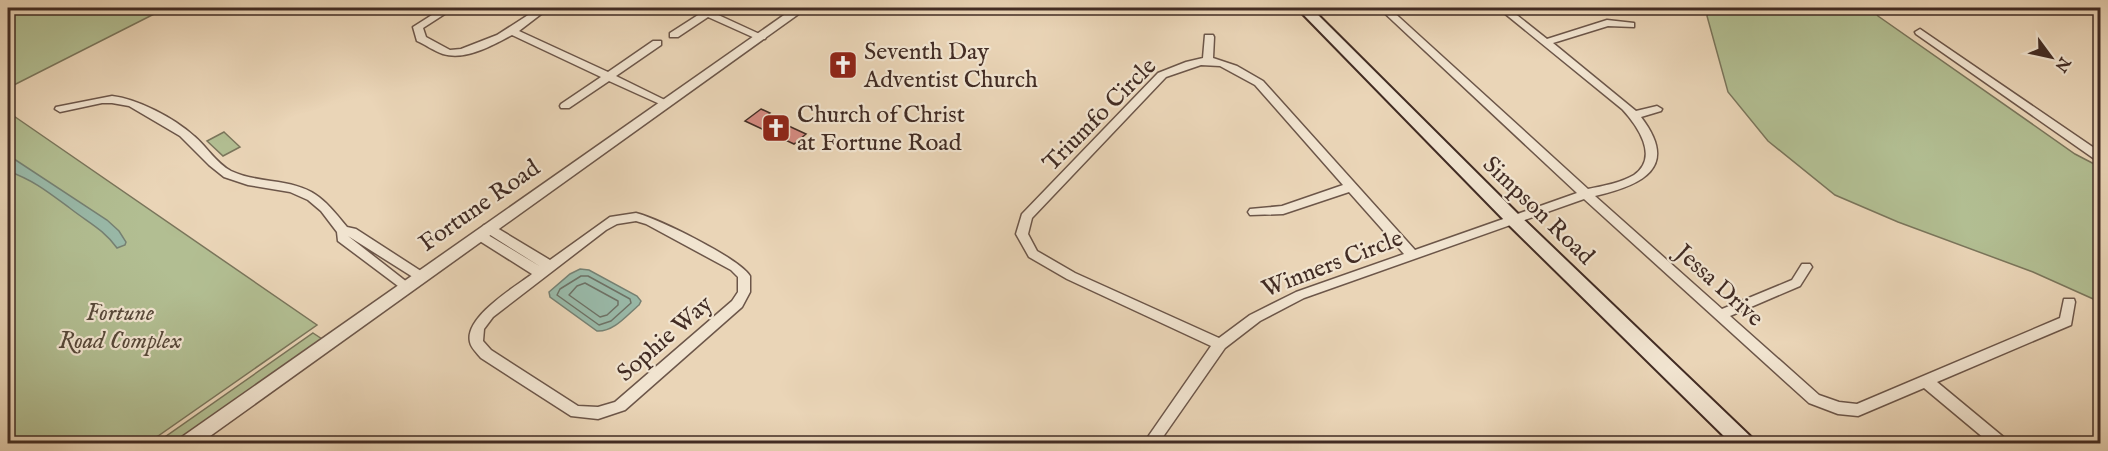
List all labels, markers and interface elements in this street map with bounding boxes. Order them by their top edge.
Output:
north arrow [2021,27,2081,87]
place label: Seventh Day Adventist Church [863,37,1038,96]
church icon: Seventh Day Adventist Church [827,49,859,81]
street label: Triumfo Circle [1037,52,1164,179]
text: N [2050,52,2075,75]
place label: Church of Christ at Fortune Road [797,100,965,159]
church icon: Church of Christ at Fortune Road [760,112,792,144]
street label: Simpson Road [1475,150,1601,272]
street label: Fortune Road [413,153,547,259]
street label: Winners Circle [1258,223,1407,305]
street label: Jessa Drive [1666,236,1770,334]
street label: Sophie Way [611,289,719,389]
park label: Fortune Road Complex [58,298,182,357]

